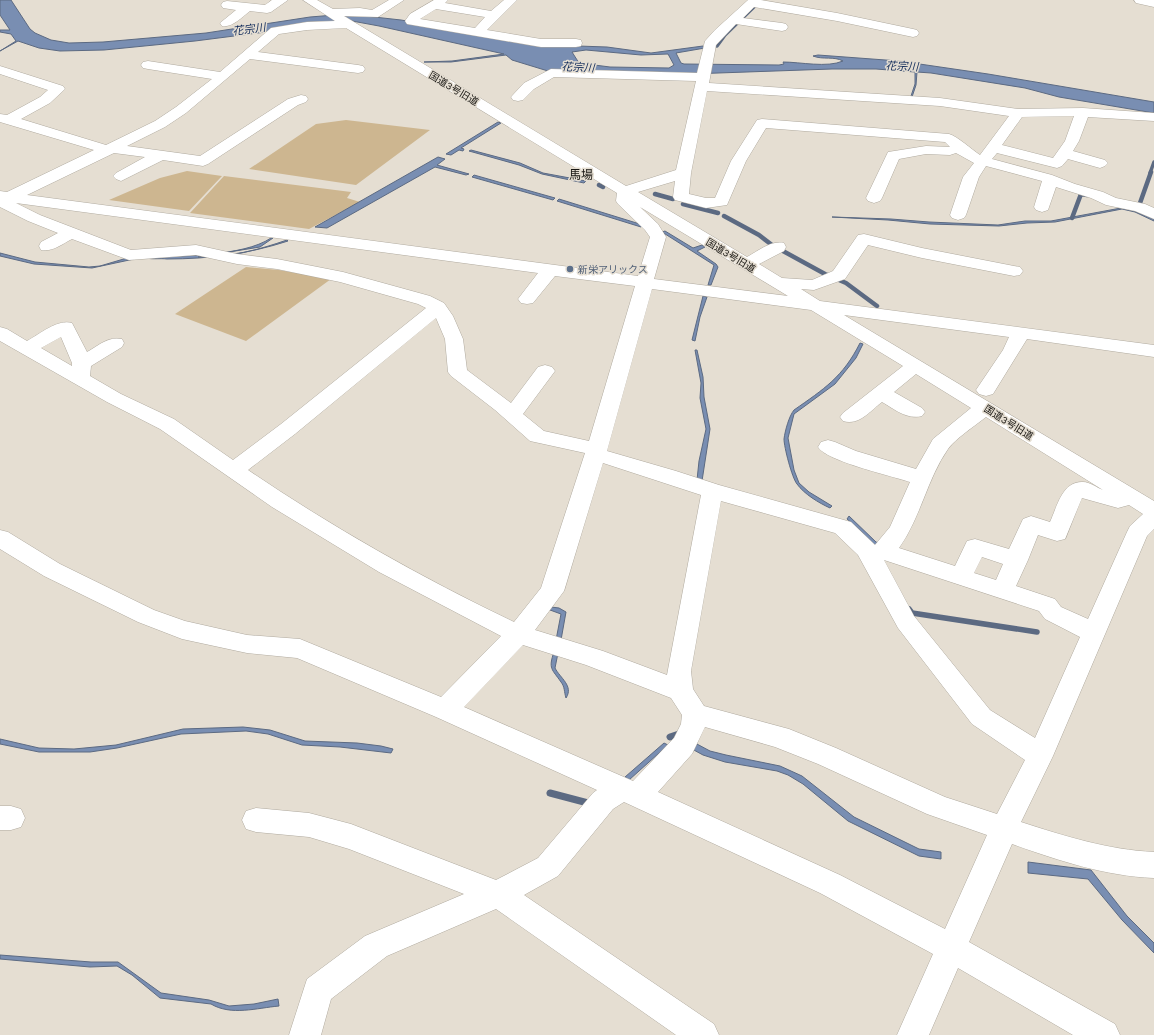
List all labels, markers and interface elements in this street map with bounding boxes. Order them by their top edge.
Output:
water label: 花宗川 [232,21,267,38]
water label: 花宗川 [885,59,920,74]
water label: 花宗川 [561,60,596,75]
street label: 国道3号旧道 [426,69,481,108]
district label: 馬場 [569,168,593,182]
street label: 国道3号旧道 [703,236,758,275]
marker: 新栄アリックス [565,264,575,274]
place label: 新栄アリックス [578,264,648,276]
street label: 国道3号旧道 [982,403,1035,443]

